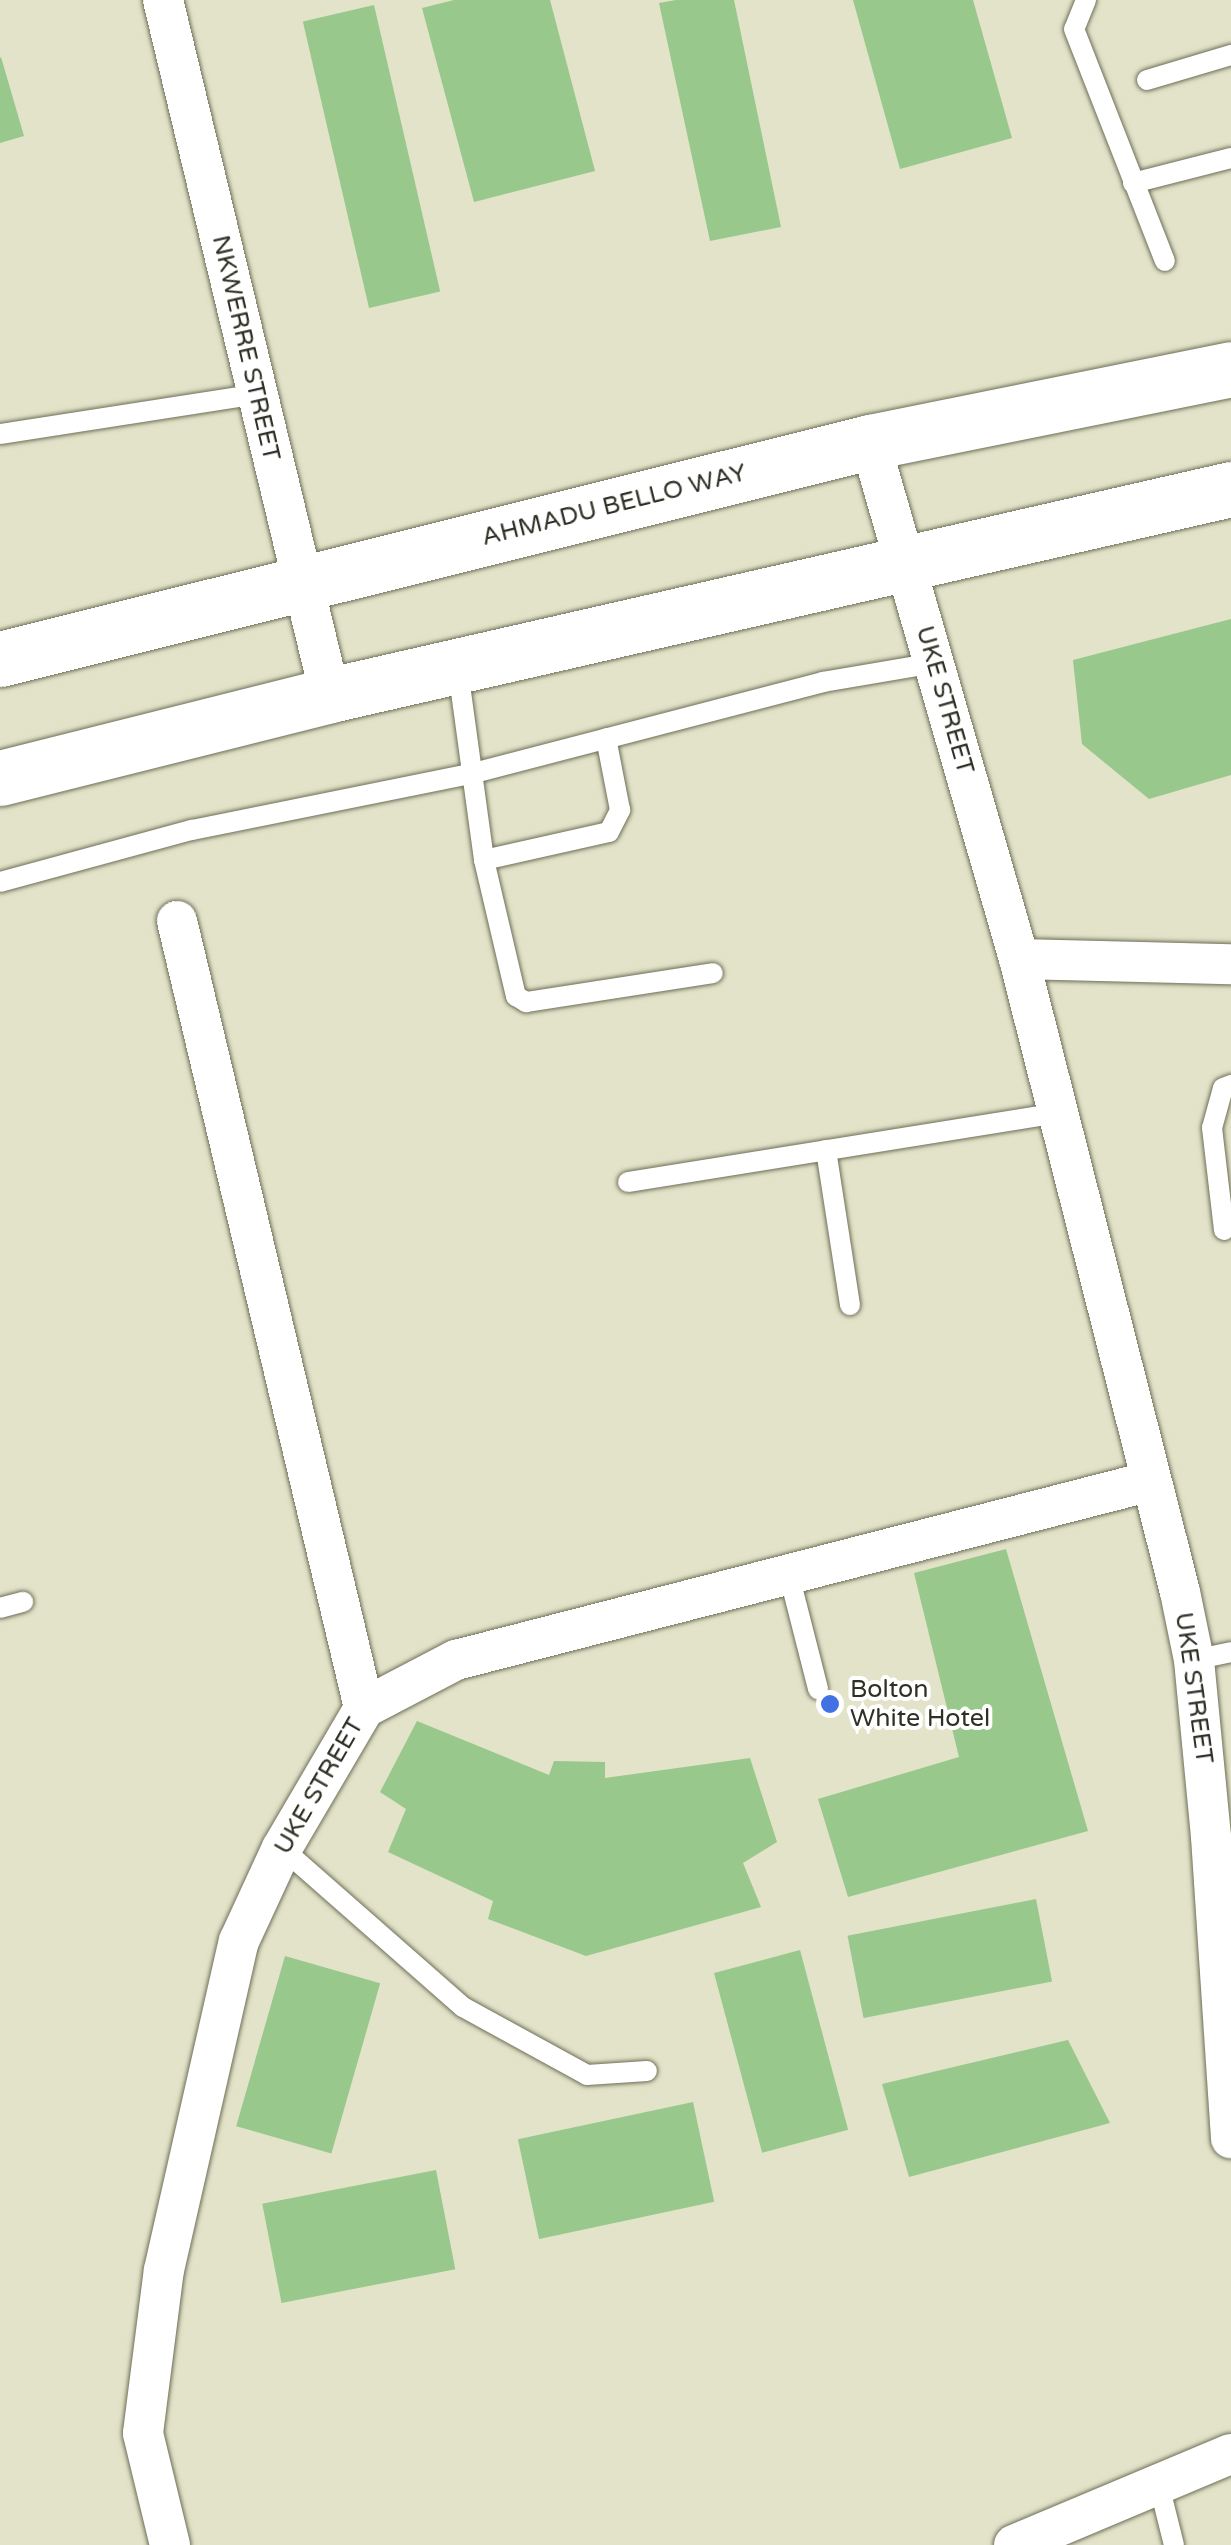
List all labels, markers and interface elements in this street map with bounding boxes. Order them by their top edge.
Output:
street label: NKWERRE STREET [205,232,287,464]
street label: AHMADU BELLO WAY [478,458,750,552]
street label: UKE STREET [910,622,980,778]
street label: UKE STREET [1169,1610,1219,1766]
place label: Bolton White Hotel [850,1675,990,1734]
marker: Bolton White Hotel [819,1693,841,1715]
street label: UKE STREET [268,1712,370,1860]

